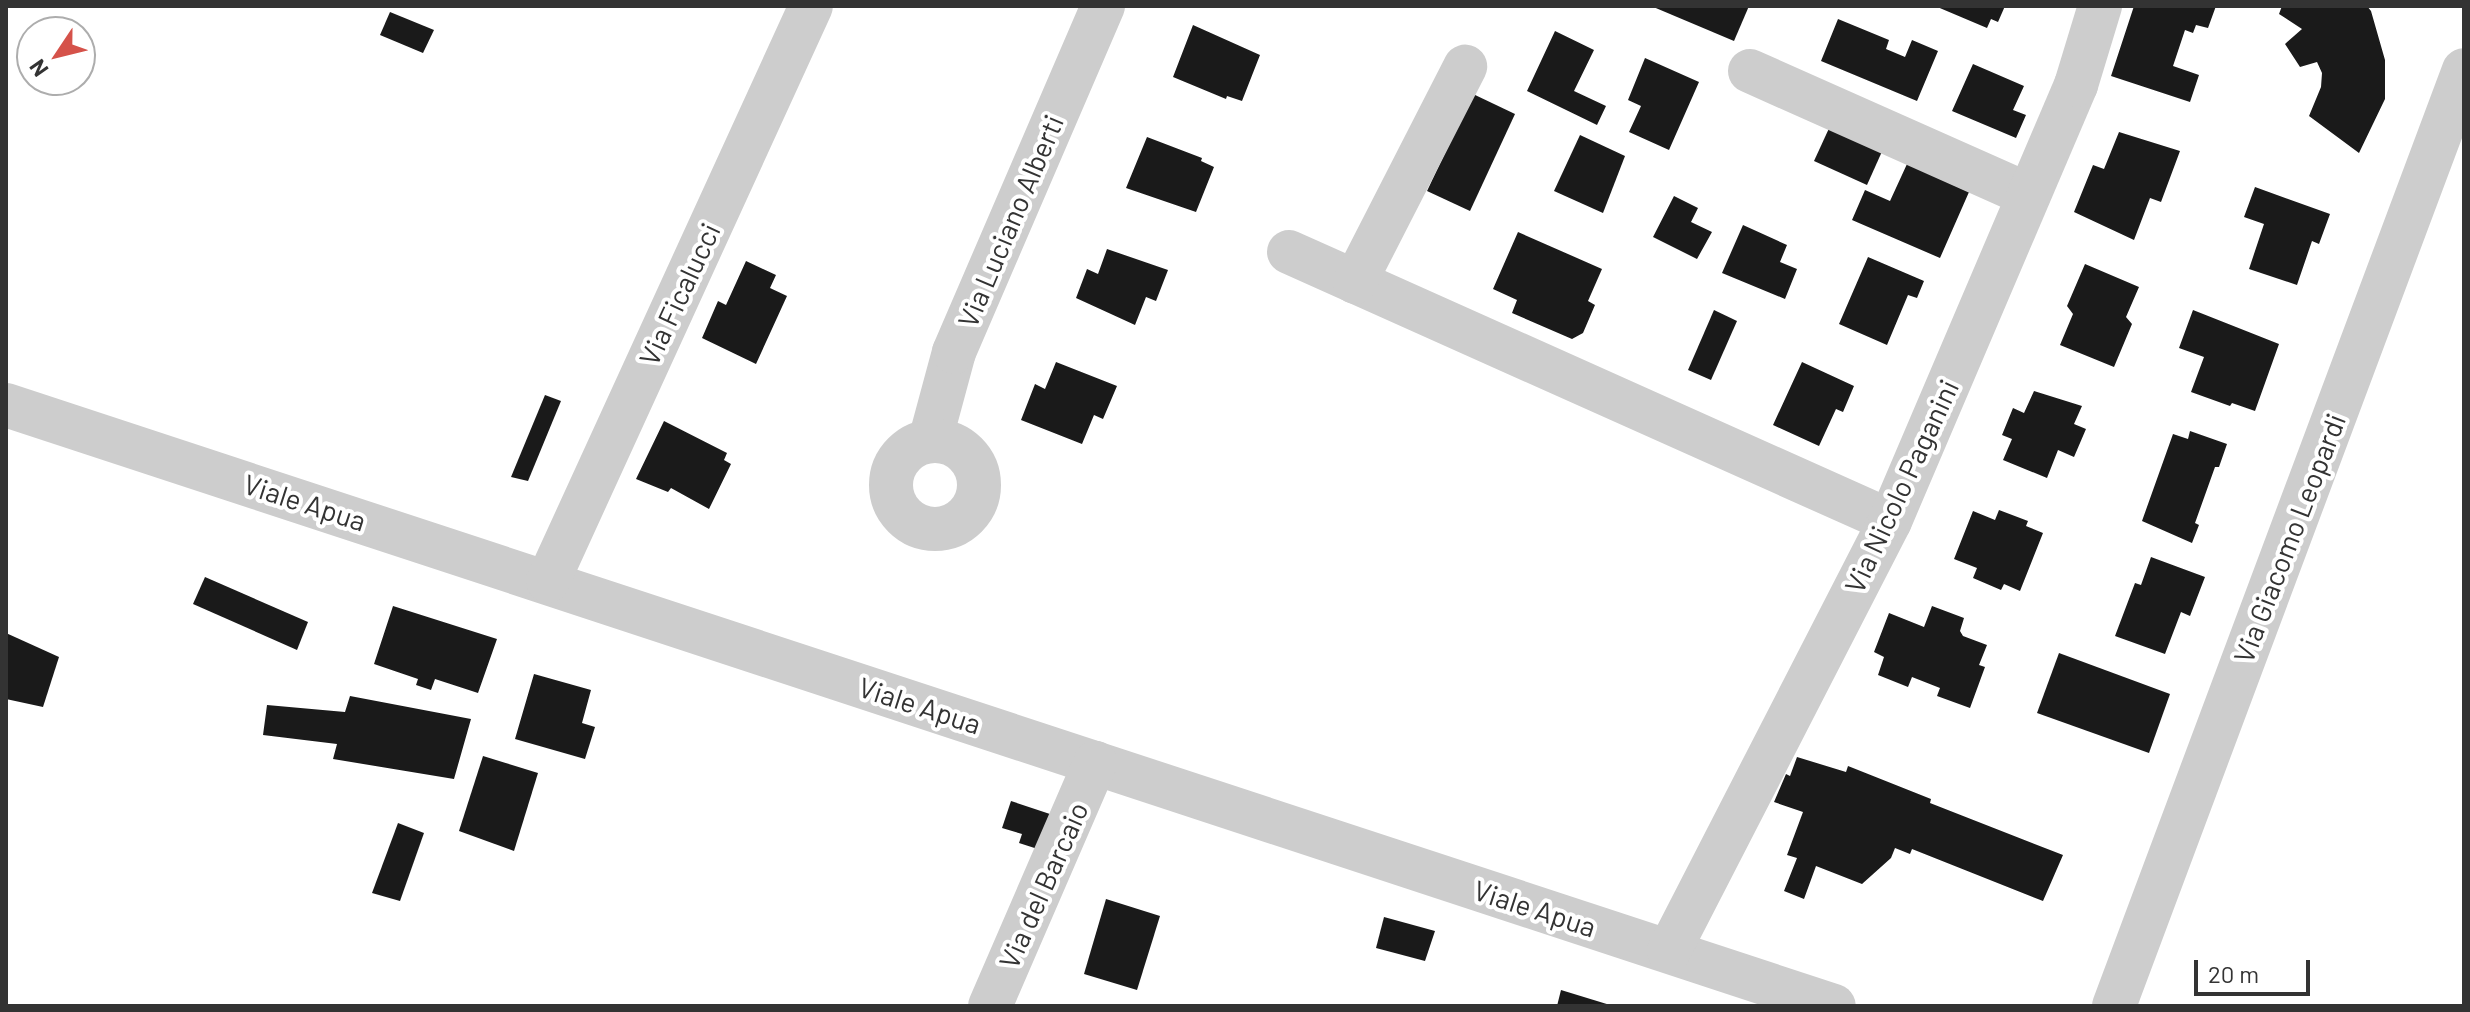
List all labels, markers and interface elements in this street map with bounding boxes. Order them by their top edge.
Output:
north arrow [16,16,96,96]
text: N [23,55,53,82]
street label: Via Luciano Alberti [950,110,1070,332]
street label: Via Ficalucci [631,218,727,370]
street label: Via Nicolo Paganini [1837,374,1965,598]
street label: Via Giacomo Leopardi [2226,409,2352,667]
street label: Viale Apua [240,466,370,538]
street label: Viale Apua [855,669,985,741]
street label: Via del Barcaio [991,796,1095,974]
street label: Viale Apua [1470,872,1600,944]
scale bar [2198,944,2314,994]
text: 20 m [2208,959,2259,988]

